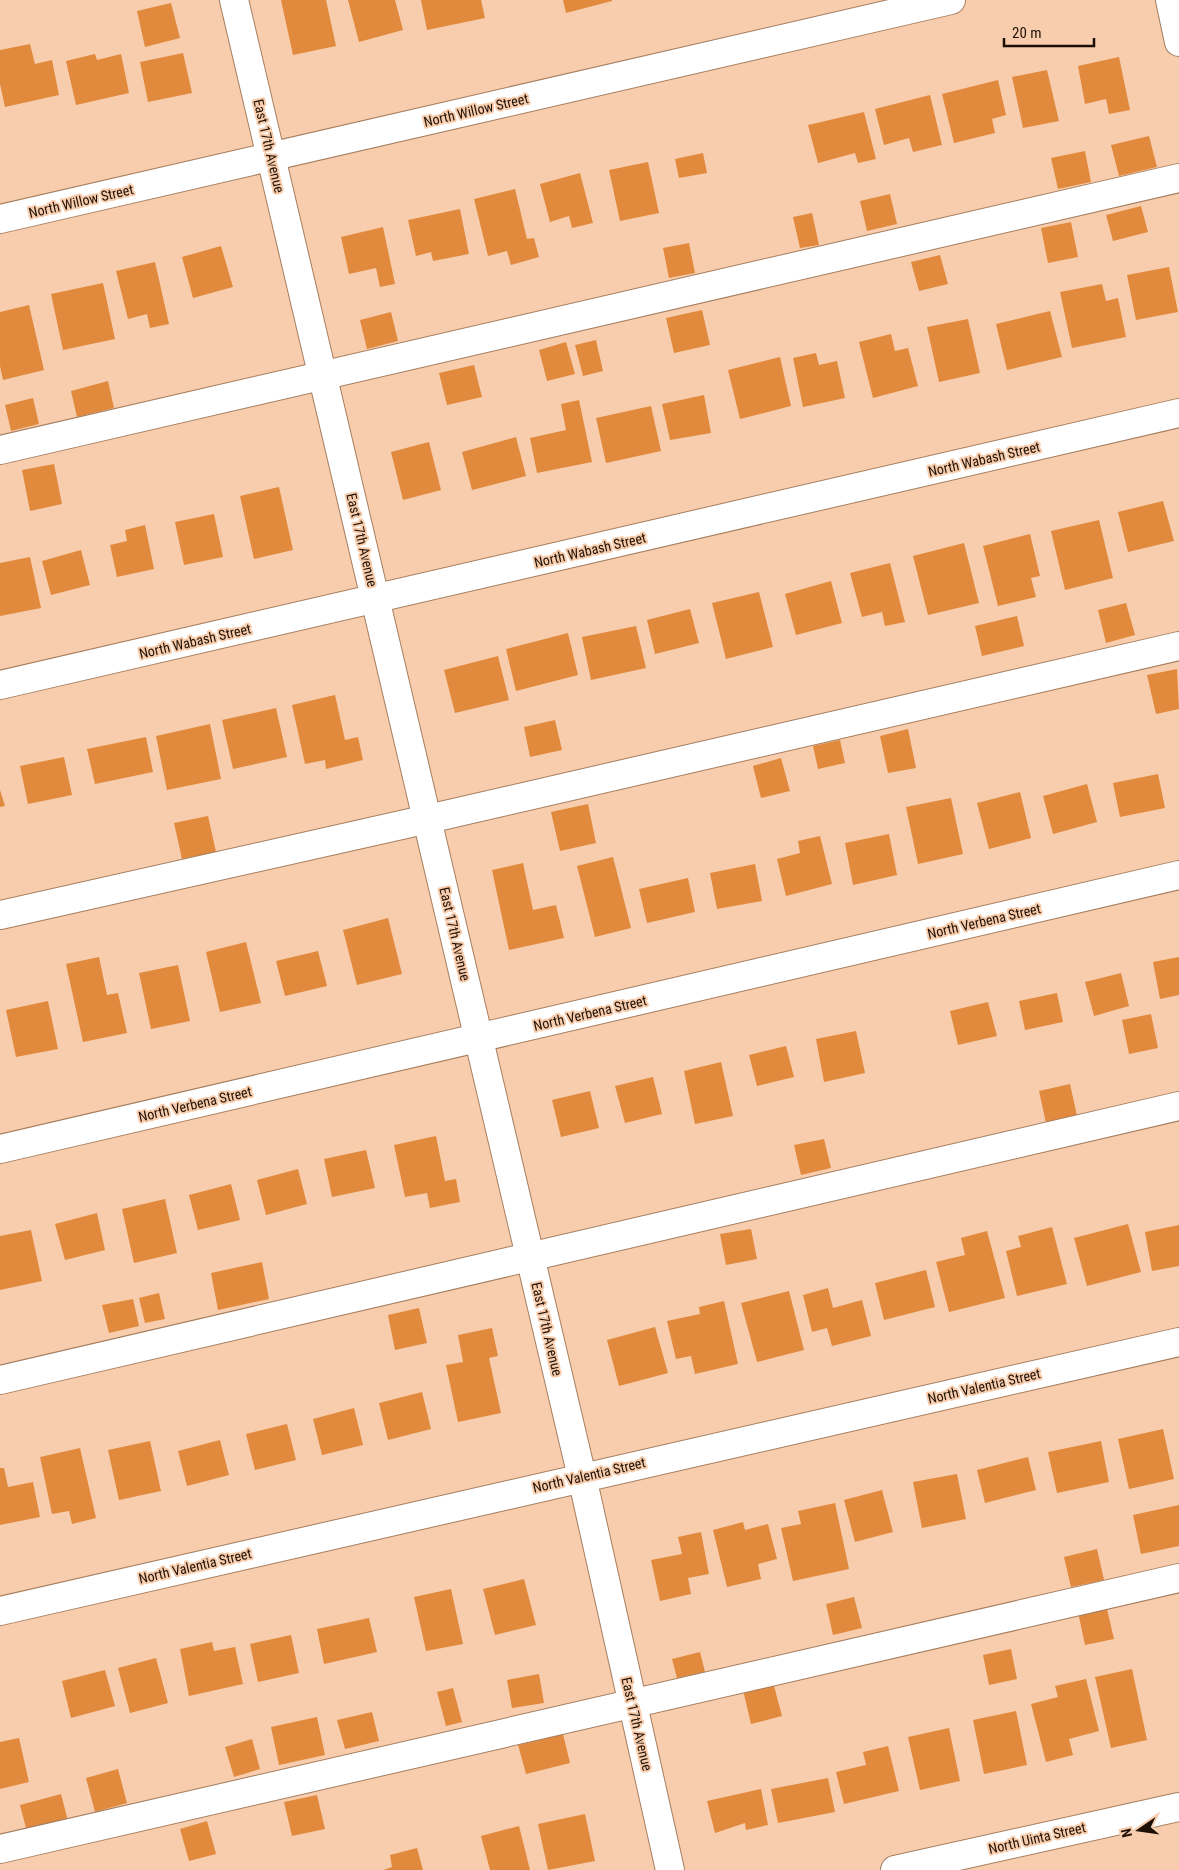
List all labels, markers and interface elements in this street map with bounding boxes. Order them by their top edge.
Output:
scale bar [1004,15,1094,47]
text: 20 m [1012,24,1042,42]
street label: North Willow Street [422,90,530,130]
street label: East 17th Avenue [250,98,288,195]
street label: North Willow Street [27,181,135,221]
street label: North Wabash Street [926,438,1042,480]
street label: East 17th Avenue [343,492,381,589]
street label: North Wabash Street [532,529,648,571]
street label: North Wabash Street [137,620,253,662]
street label: East 17th Avenue [436,886,474,983]
street label: North Verbena Street [926,900,1042,942]
street label: North Verbena Street [532,992,648,1034]
street label: North Verbena Street [137,1083,253,1125]
street label: East 17th Avenue [528,1281,566,1378]
street label: North Valentia Street [926,1365,1042,1407]
street label: North Valentia Street [531,1454,647,1496]
street label: North Valentia Street [137,1545,253,1587]
street label: East 17th Avenue [618,1676,656,1773]
north arrow [1114,1805,1164,1855]
street label: North Uinta Street [987,1819,1087,1857]
text: N [1118,1827,1135,1839]

